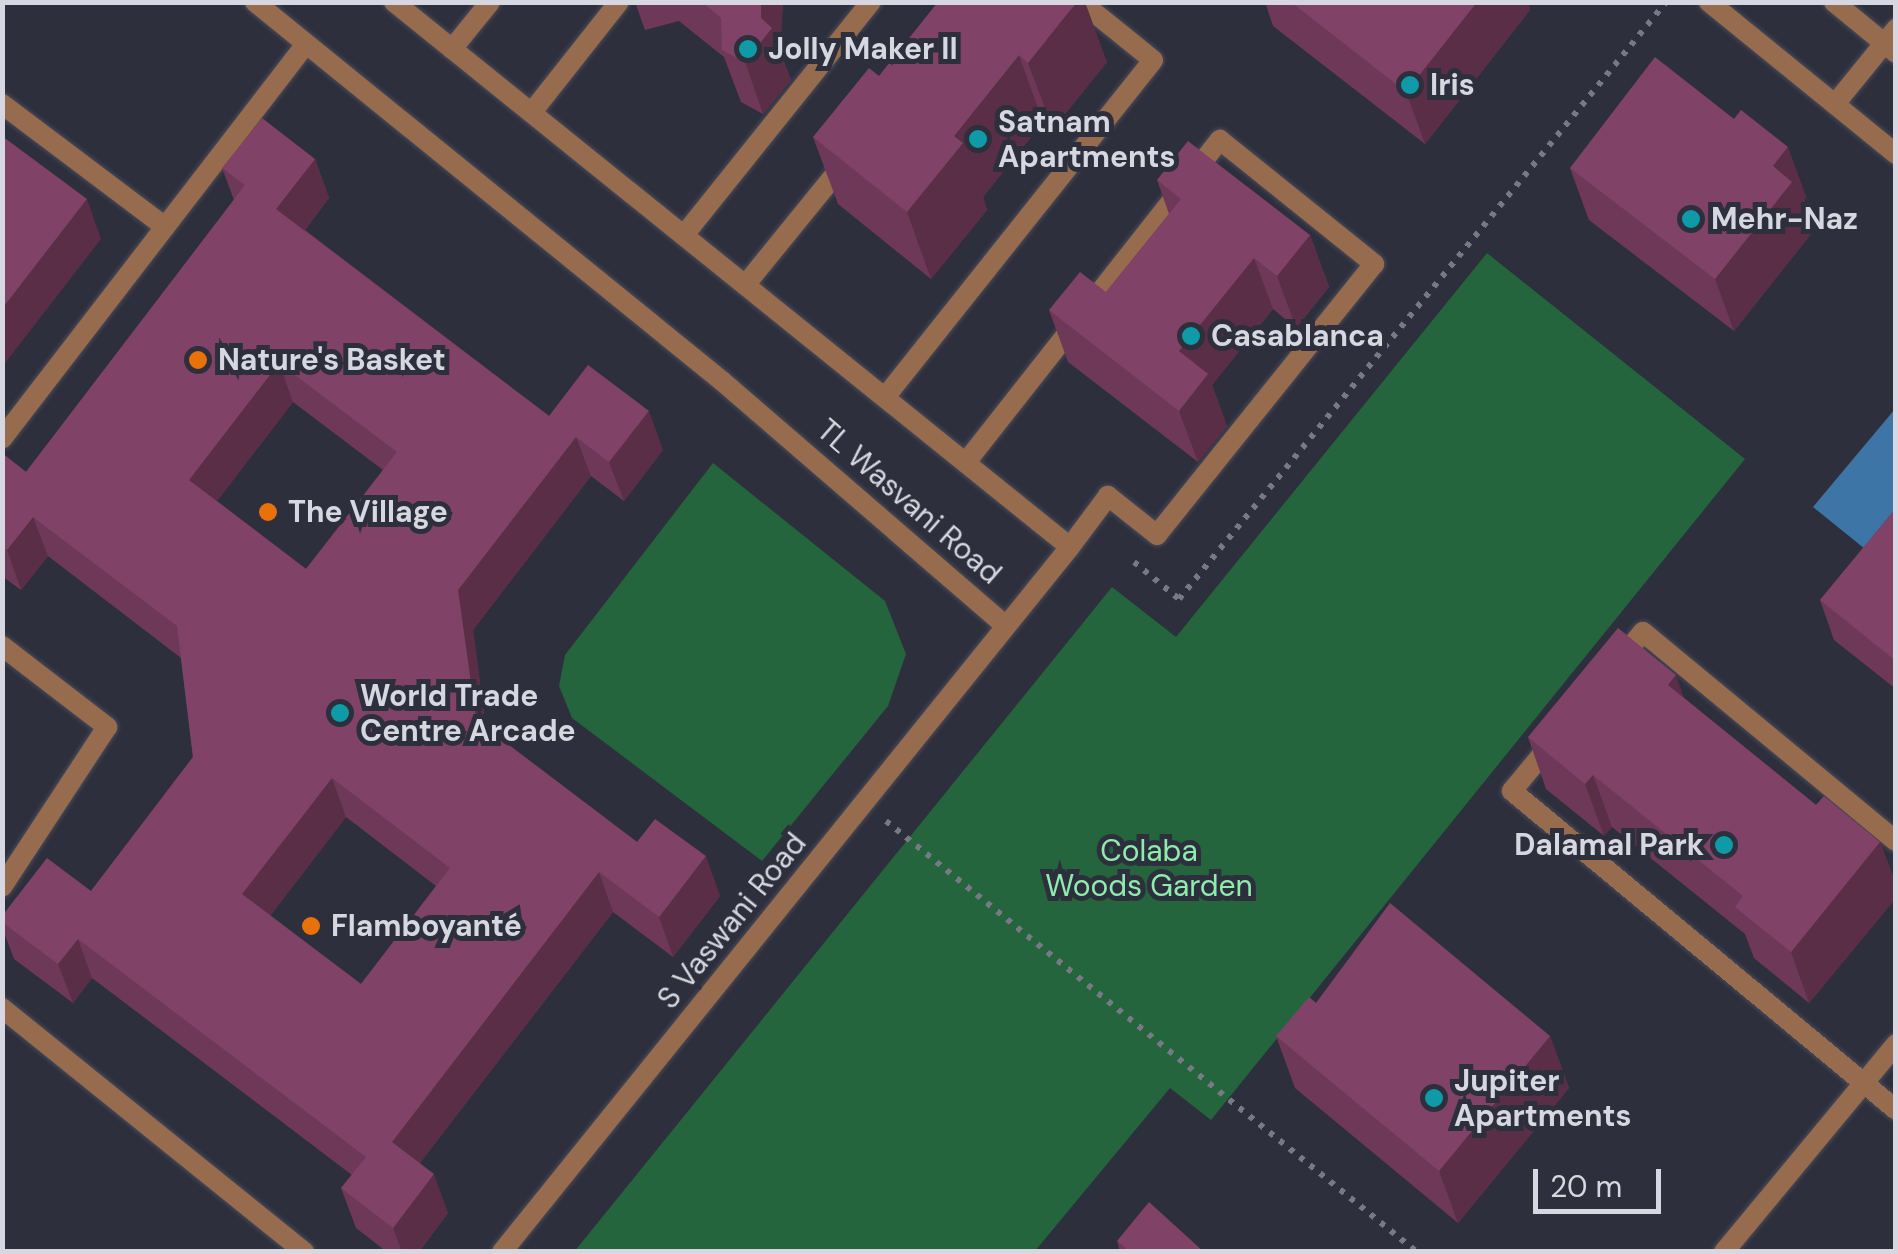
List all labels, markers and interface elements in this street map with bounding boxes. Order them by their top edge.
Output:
place label: Jolly Maker II [768,31,958,67]
marker: Jolly Maker II [737,38,759,60]
place label: Iris [1430,67,1475,103]
marker: Iris [1399,74,1421,96]
place label: Satnam Apartments [998,104,1176,174]
marker: Satnam Apartments [967,128,989,150]
place label: Mehr-Naz [1711,201,1858,237]
marker: Mehr-Naz [1680,208,1702,230]
place label: Casablanca [1211,318,1384,354]
marker: Casablanca [1180,325,1202,347]
place label: Nature's Basket [218,342,446,378]
marker: Nature's Basket [187,349,209,371]
street label: TL Wasvani Road [810,412,1008,592]
place label: The Village [288,494,448,530]
marker: The Village [257,501,279,523]
place label: World Trade Centre Arcade [360,678,576,748]
marker: World Trade Centre Arcade [329,702,351,724]
street label: S Vaswani Road [650,826,814,1016]
place label: Dalamal Park [1514,827,1704,863]
park label: Colaba Woods Garden [1045,833,1253,904]
marker: Dalamal Park [1713,834,1735,856]
place label: Flamboyanté [331,908,522,944]
marker: Flamboyanté [300,915,322,937]
place label: Jupiter Apartments [1454,1063,1632,1134]
marker: Jupiter Apartments [1423,1087,1445,1109]
scale bar [1538,1149,1666,1211]
text: 20 m [1550,1167,1622,1206]

